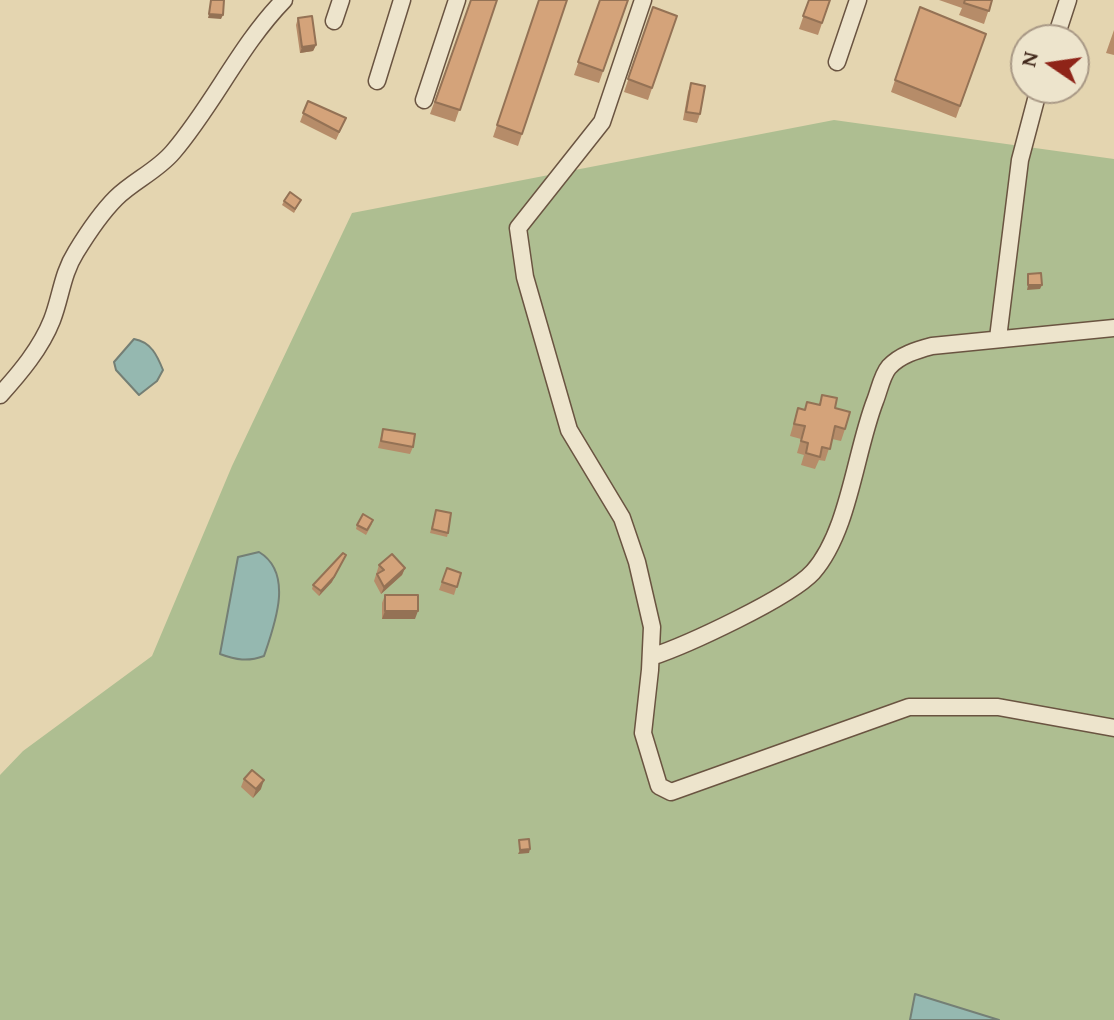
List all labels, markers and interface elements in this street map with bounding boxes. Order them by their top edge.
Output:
north arrow [1010,24,1090,104]
text: N [1011,48,1046,70]

